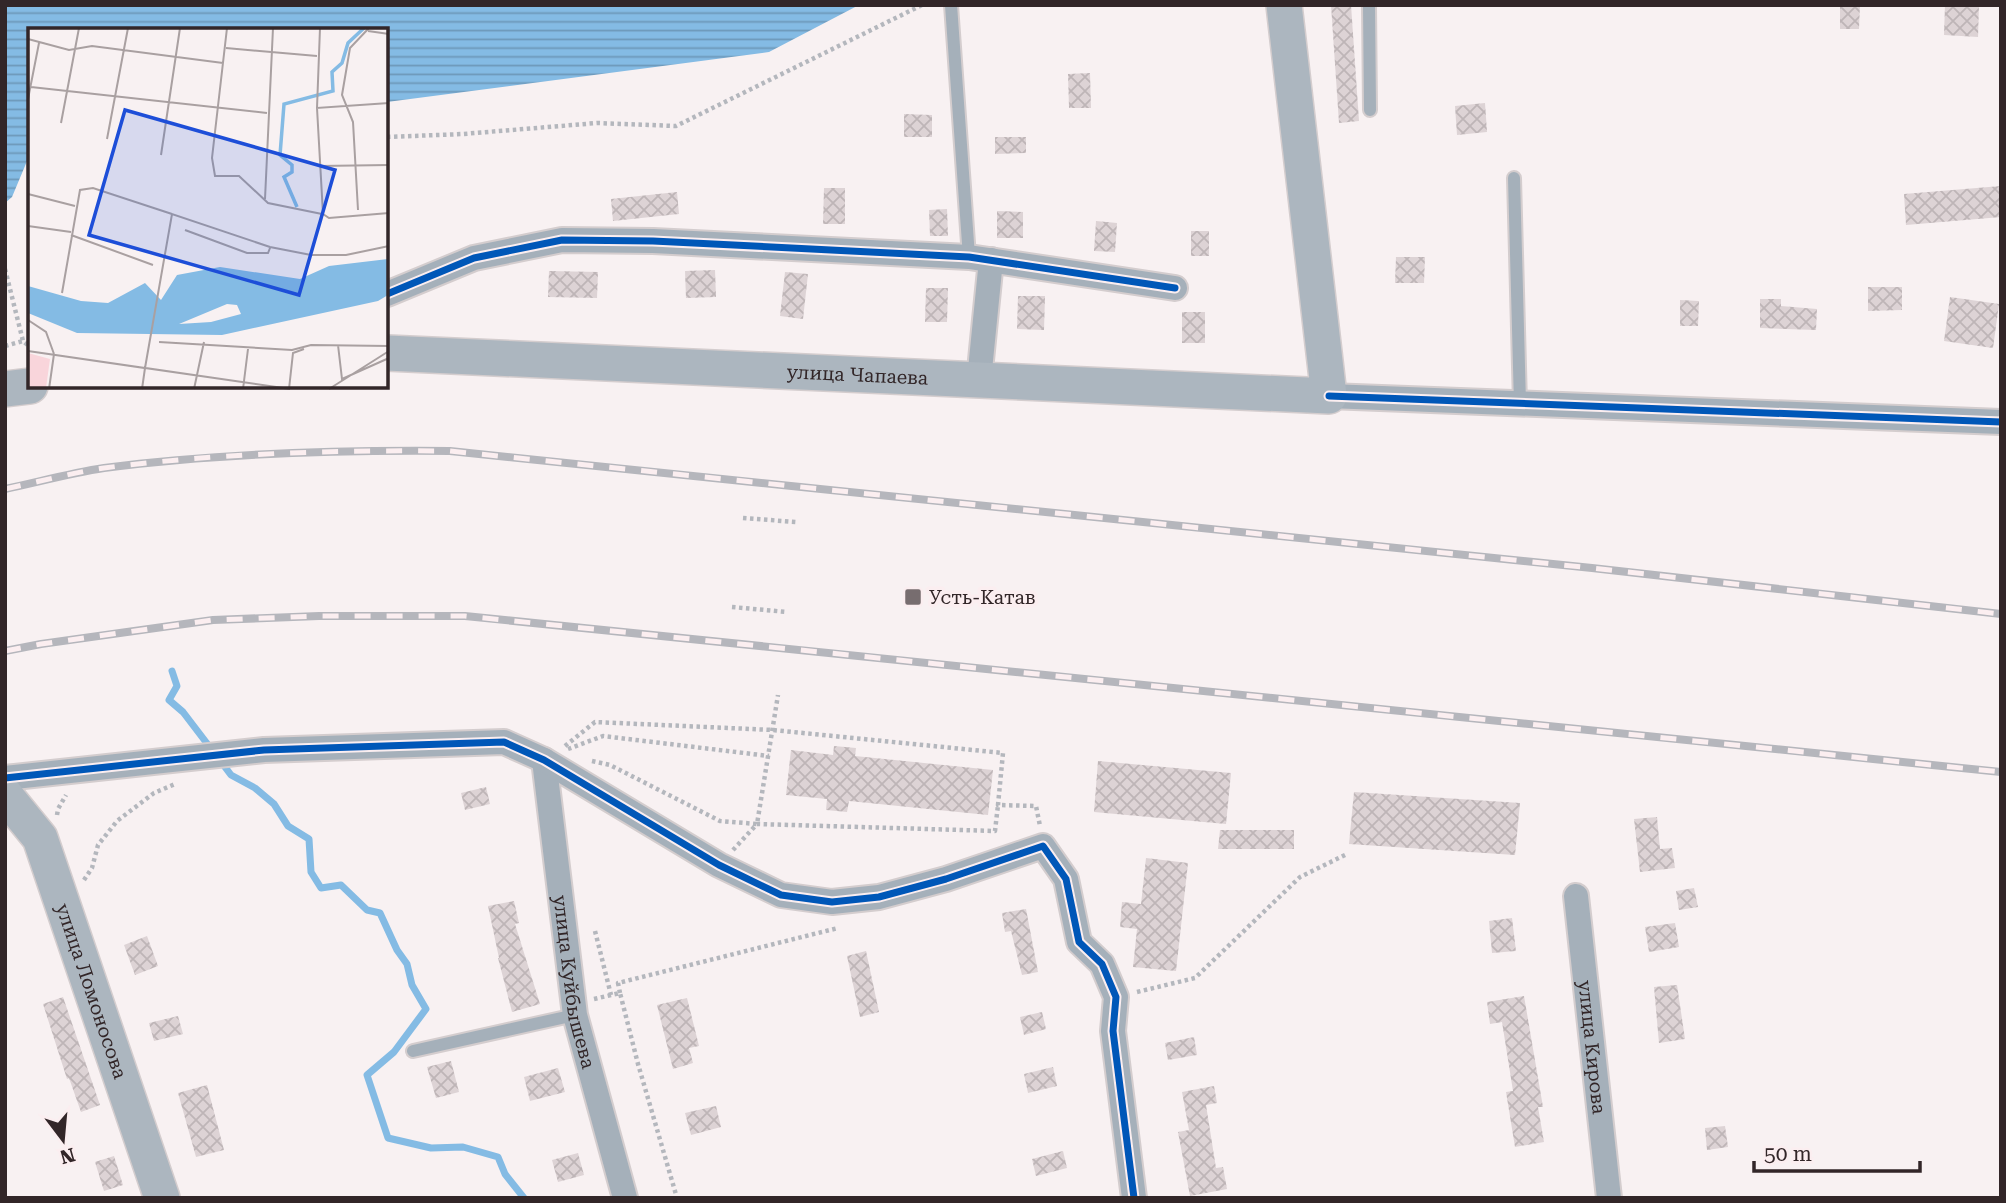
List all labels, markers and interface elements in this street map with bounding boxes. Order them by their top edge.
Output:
inset map [28,28,388,388]
street label: улица Чапаева [786,360,929,389]
place label: Усть-Катав [929,586,1036,609]
marker: Усть-Катав [903,587,923,607]
street label: улица Куйбышева [549,894,601,1072]
street label: улица Ломоносова [51,900,132,1082]
street label: улица Кирова [1574,979,1611,1116]
north arrow [28,1105,98,1175]
scale bar [1754,1130,1920,1174]
text: 50 m [1764,1142,1812,1166]
text: N [57,1143,78,1169]

